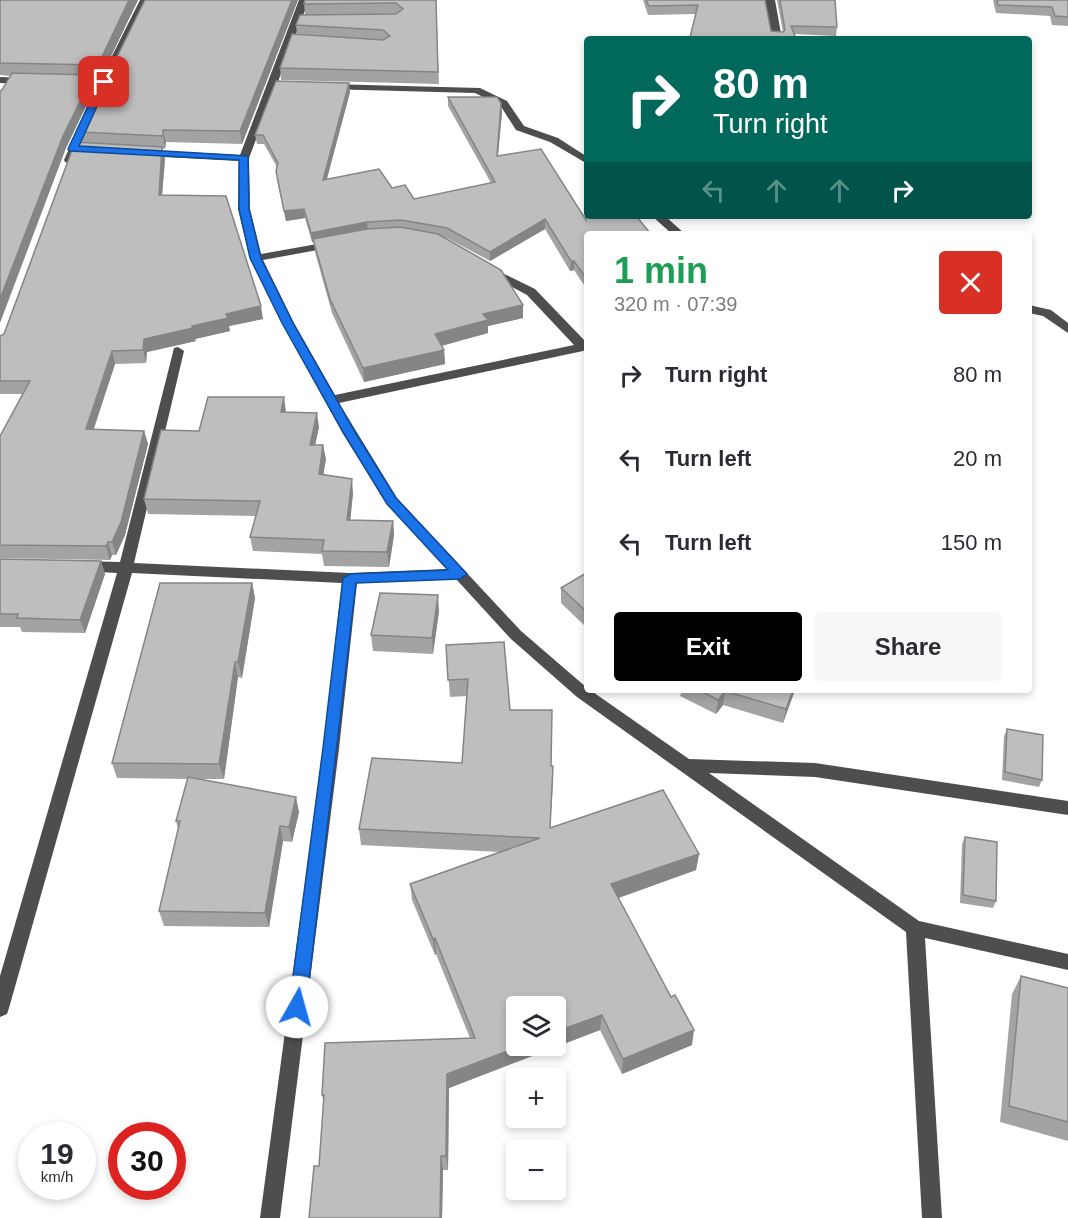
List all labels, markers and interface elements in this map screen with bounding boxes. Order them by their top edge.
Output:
pin [78,56,129,107]
icon: right [614,60,692,138]
text: 80 m [713,60,809,107]
icon: arrive [87,65,120,98]
text: Turn right [713,109,828,139]
icon: left [697,174,730,207]
icon: ahead [760,174,793,207]
icon: ahead [823,174,856,207]
icon: right [886,174,919,207]
text: 1 min [614,250,708,291]
button: close [939,251,1002,314]
text: 320 m · 07:39 [614,293,737,315]
icon: right [614,359,647,392]
text: Turn right [665,362,767,387]
text: 80 m [953,362,1002,387]
icon: left [614,443,647,476]
text: Turn left [665,446,751,471]
text: 20 m [953,446,1002,471]
icon: left [614,527,647,560]
text: Turn left [665,530,751,555]
text: 150 m [941,530,1002,555]
button: Exit [614,612,802,681]
button: Share [814,612,1002,681]
position arrow [265,975,329,1039]
map controls [506,996,566,1200]
button: layers [506,996,566,1056]
button: + [506,1068,566,1128]
speed limit sign: 30 [108,1122,186,1200]
text: 19 [40,1137,74,1170]
button: − [506,1140,566,1200]
text: km/h [41,1168,73,1185]

